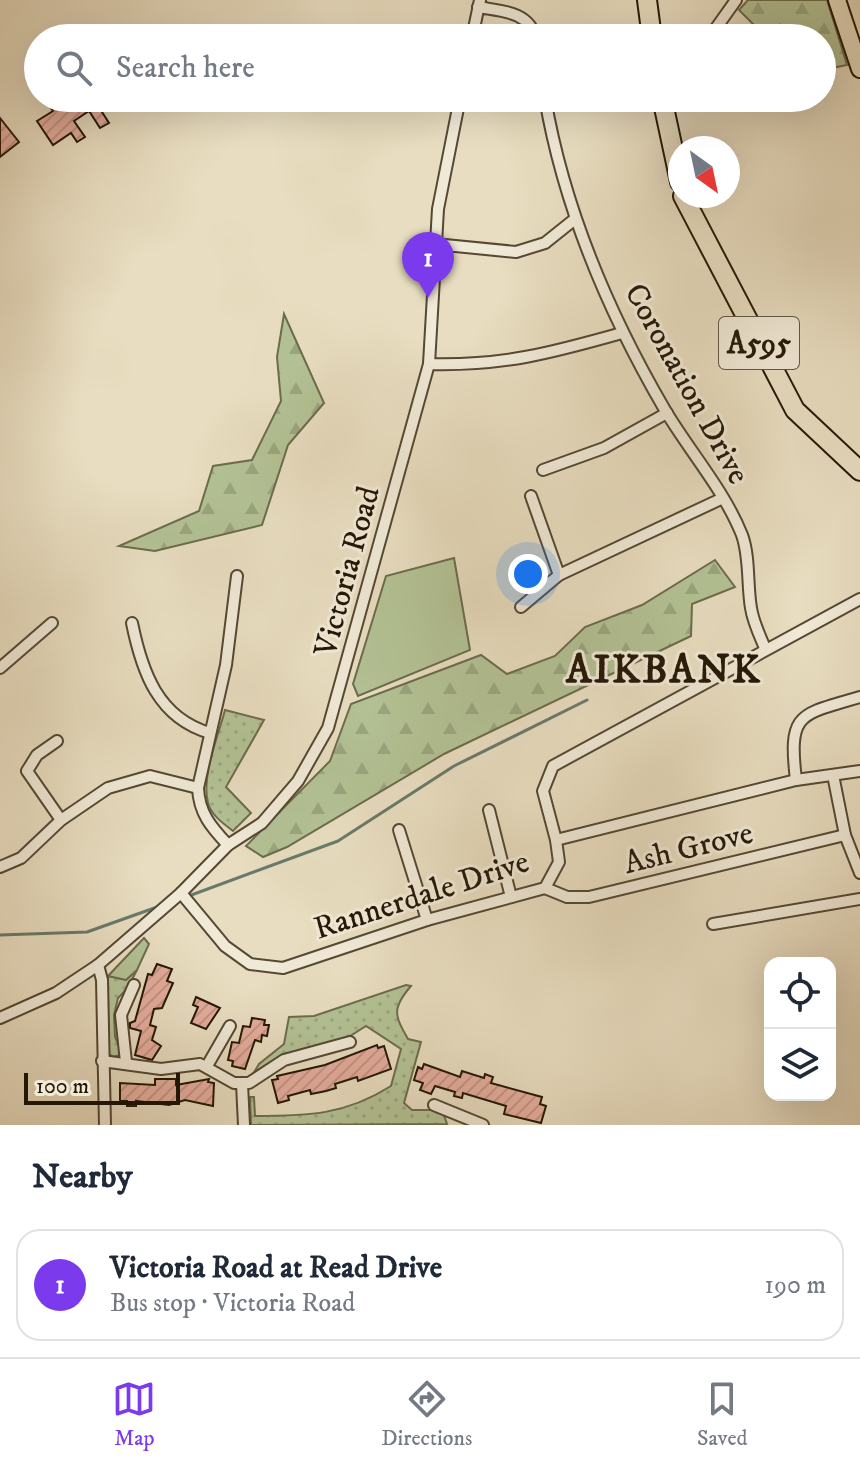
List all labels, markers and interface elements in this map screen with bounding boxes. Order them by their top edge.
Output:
search box [24,24,836,112]
icon: search [52,46,96,90]
text: Search here [116,50,255,87]
north arrow [668,136,740,208]
pin: 1 [402,232,454,298]
street label: Coronation Drive [615,277,758,491]
road number: A595 [719,317,799,369]
street label: Victoria Road [306,482,390,662]
your location [508,554,548,594]
district label: AIKBANK [565,646,762,696]
street label: Ash Grove [620,814,757,884]
street label: Rannerdale Drive [309,842,534,949]
map controls [764,957,836,1101]
button: locate [764,957,836,1029]
button: layers [764,1029,836,1101]
scale bar [24,1069,180,1105]
text: 100 m [36,1073,89,1100]
text: Nearby [32,1156,133,1198]
text: Victoria Road at Read Drive [110,1250,442,1287]
text: 1 [55,1269,65,1302]
text: 190 m [764,1269,826,1302]
text: Bus stop · Victoria Road [110,1287,355,1320]
tab: Map [112,1377,156,1452]
tab: Directions [381,1377,472,1452]
tab: Saved [697,1377,748,1452]

